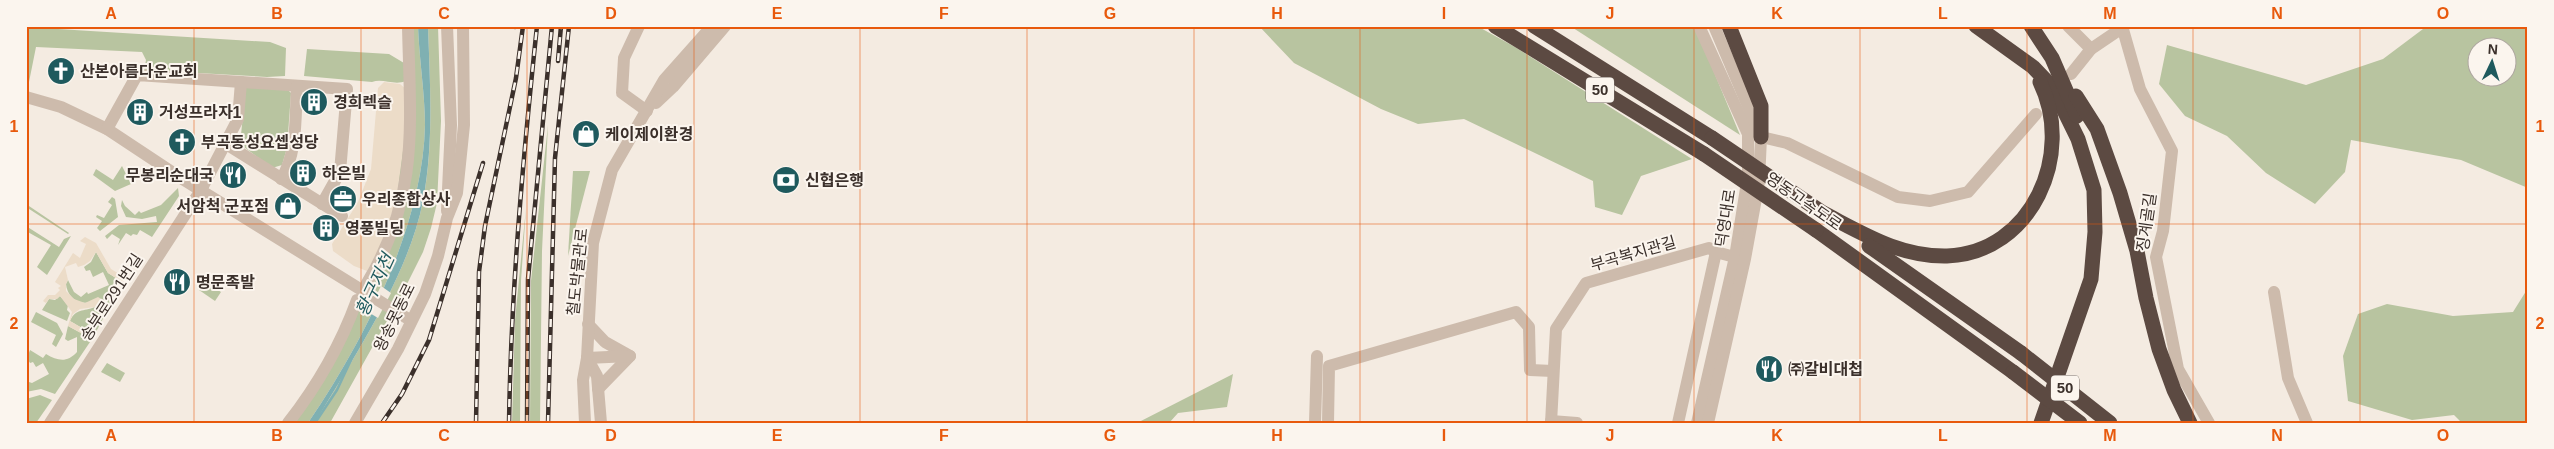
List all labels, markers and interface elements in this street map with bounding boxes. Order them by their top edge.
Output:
text: A [105,5,117,22]
text: B [271,5,283,22]
text: C [438,5,450,22]
text: D [605,5,617,22]
text: E [772,5,783,22]
text: F [939,5,949,22]
text: G [1104,5,1116,22]
text: H [1271,5,1283,22]
text: I [1442,5,1446,22]
text: J [1606,5,1614,22]
text: K [1771,5,1783,22]
text: L [1938,5,1948,22]
text: M [2103,5,2117,22]
text: N [2271,5,2283,22]
text: O [2437,5,2449,22]
north arrow [2466,38,2516,88]
text: N [2487,41,2499,57]
church icon: 산본아름다운교회 [46,56,76,86]
place label: 산본아름다운교회 [80,63,198,80]
road number: 50 [1586,78,1614,102]
building icon: 경희렉슬 [299,87,329,117]
place label: 경희렉슬 [333,94,392,111]
building icon: 거성프라자1 [125,97,155,127]
place label: 거성프라자1 [159,104,242,121]
text: 1 [10,118,19,135]
text: 1 [2536,118,2545,135]
shop icon: 케이제이환경 [571,119,601,149]
place label: 케이제이환경 [605,125,693,143]
church icon: 부곡동성요셉성당 [167,127,197,157]
place label: 부곡동성요셉성당 [201,134,319,151]
building icon: 하은빌 [288,158,318,188]
restaurant icon: 무봉리순대국 [218,160,248,190]
place label: 하은빌 [322,165,366,182]
bank icon: 신협은행 [771,165,801,195]
place label: 무봉리순대국 [126,167,214,184]
street label: 영동고속도로 [1763,169,1845,234]
place label: 신협은행 [805,172,864,189]
office icon: 우리종합상사 [328,184,358,214]
street label: 덕영대로 [1712,187,1739,248]
place label: 우리종합상사 [362,190,451,208]
shop icon: 서암척 군포점 [273,191,303,221]
street label: 징계골길 [2134,192,2159,252]
place label: 서암척 군포점 [176,197,269,215]
building icon: 영풍빌딩 [311,213,341,243]
place label: 영풍빌딩 [345,220,404,237]
street label: 철도박물관로 [564,227,591,317]
street label: 부곡복지관길 [1588,233,1678,274]
water label: 황구지천 [352,249,399,319]
street label: 송부로291번길 [77,251,146,344]
restaurant icon: 명문족발 [162,267,192,297]
place label: 명문족발 [196,274,255,291]
street label: 왕송못동로 [371,280,418,354]
text: 2 [10,315,19,332]
text: 2 [2536,315,2545,332]
restaurant icon: ㈜갈비대첩 [1754,354,1784,384]
place label: ㈜갈비대첩 [1788,361,1863,378]
road number: 50 [2051,376,2079,400]
text: A [105,427,117,444]
text: B [271,427,283,444]
text: C [438,427,450,444]
text: D [605,427,617,444]
text: E [772,427,783,444]
text: F [939,427,949,444]
text: G [1104,427,1116,444]
text: H [1271,427,1283,444]
text: I [1442,427,1446,444]
text: J [1606,427,1614,444]
text: K [1771,427,1783,444]
text: L [1938,427,1948,444]
text: M [2103,427,2117,444]
text: N [2271,427,2283,444]
text: O [2437,427,2449,444]

